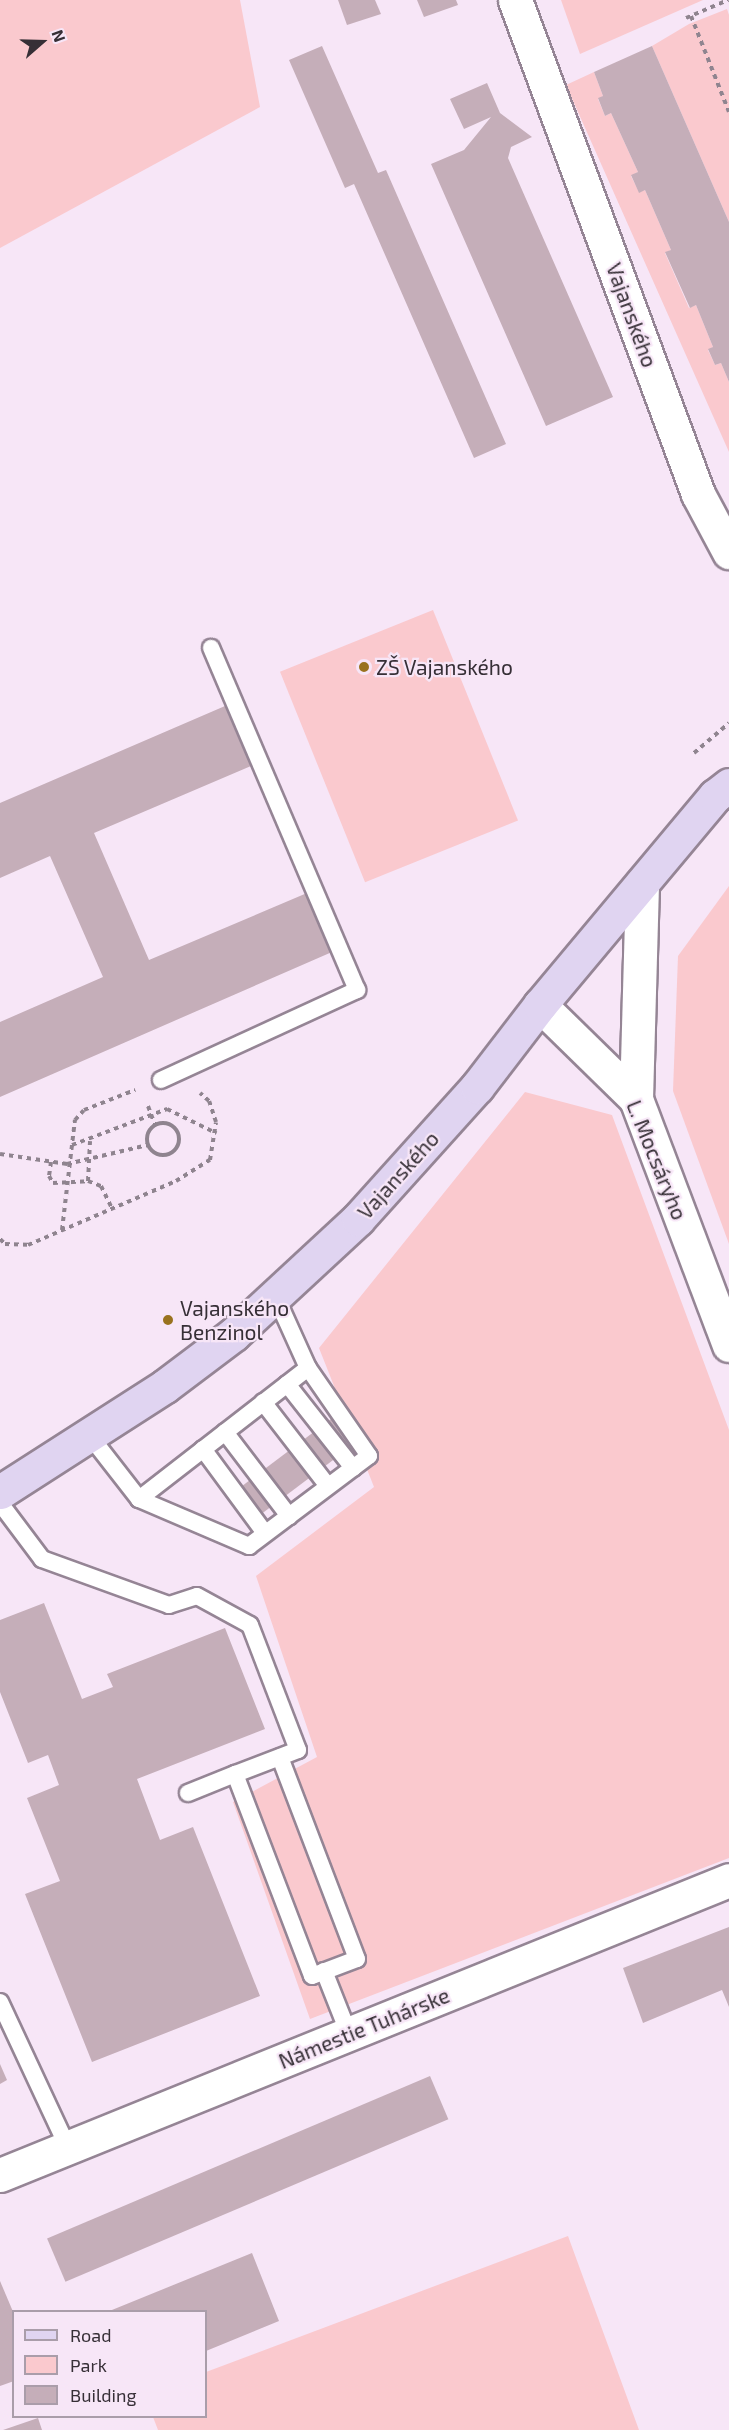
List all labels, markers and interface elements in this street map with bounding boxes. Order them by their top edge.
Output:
north arrow [12,12,72,72]
text: N [48,27,70,44]
street label: Vajanského [601,259,663,371]
place label: ZŠ Vajanského [376,654,514,680]
marker: ZŠ Vajanského [357,660,371,674]
street label: L. Mocsáryho [622,1097,692,1223]
street label: Vajanského [352,1126,444,1224]
place label: Vajanského Benzinol [180,1295,289,1345]
marker: Vajanského Benzinol [161,1313,175,1327]
street label: Námestie Tuhárske [275,1982,453,2074]
legend [12,2310,207,2418]
text: Road [70,2324,111,2346]
text: Park [70,2354,107,2376]
text: Building [70,2384,137,2406]

